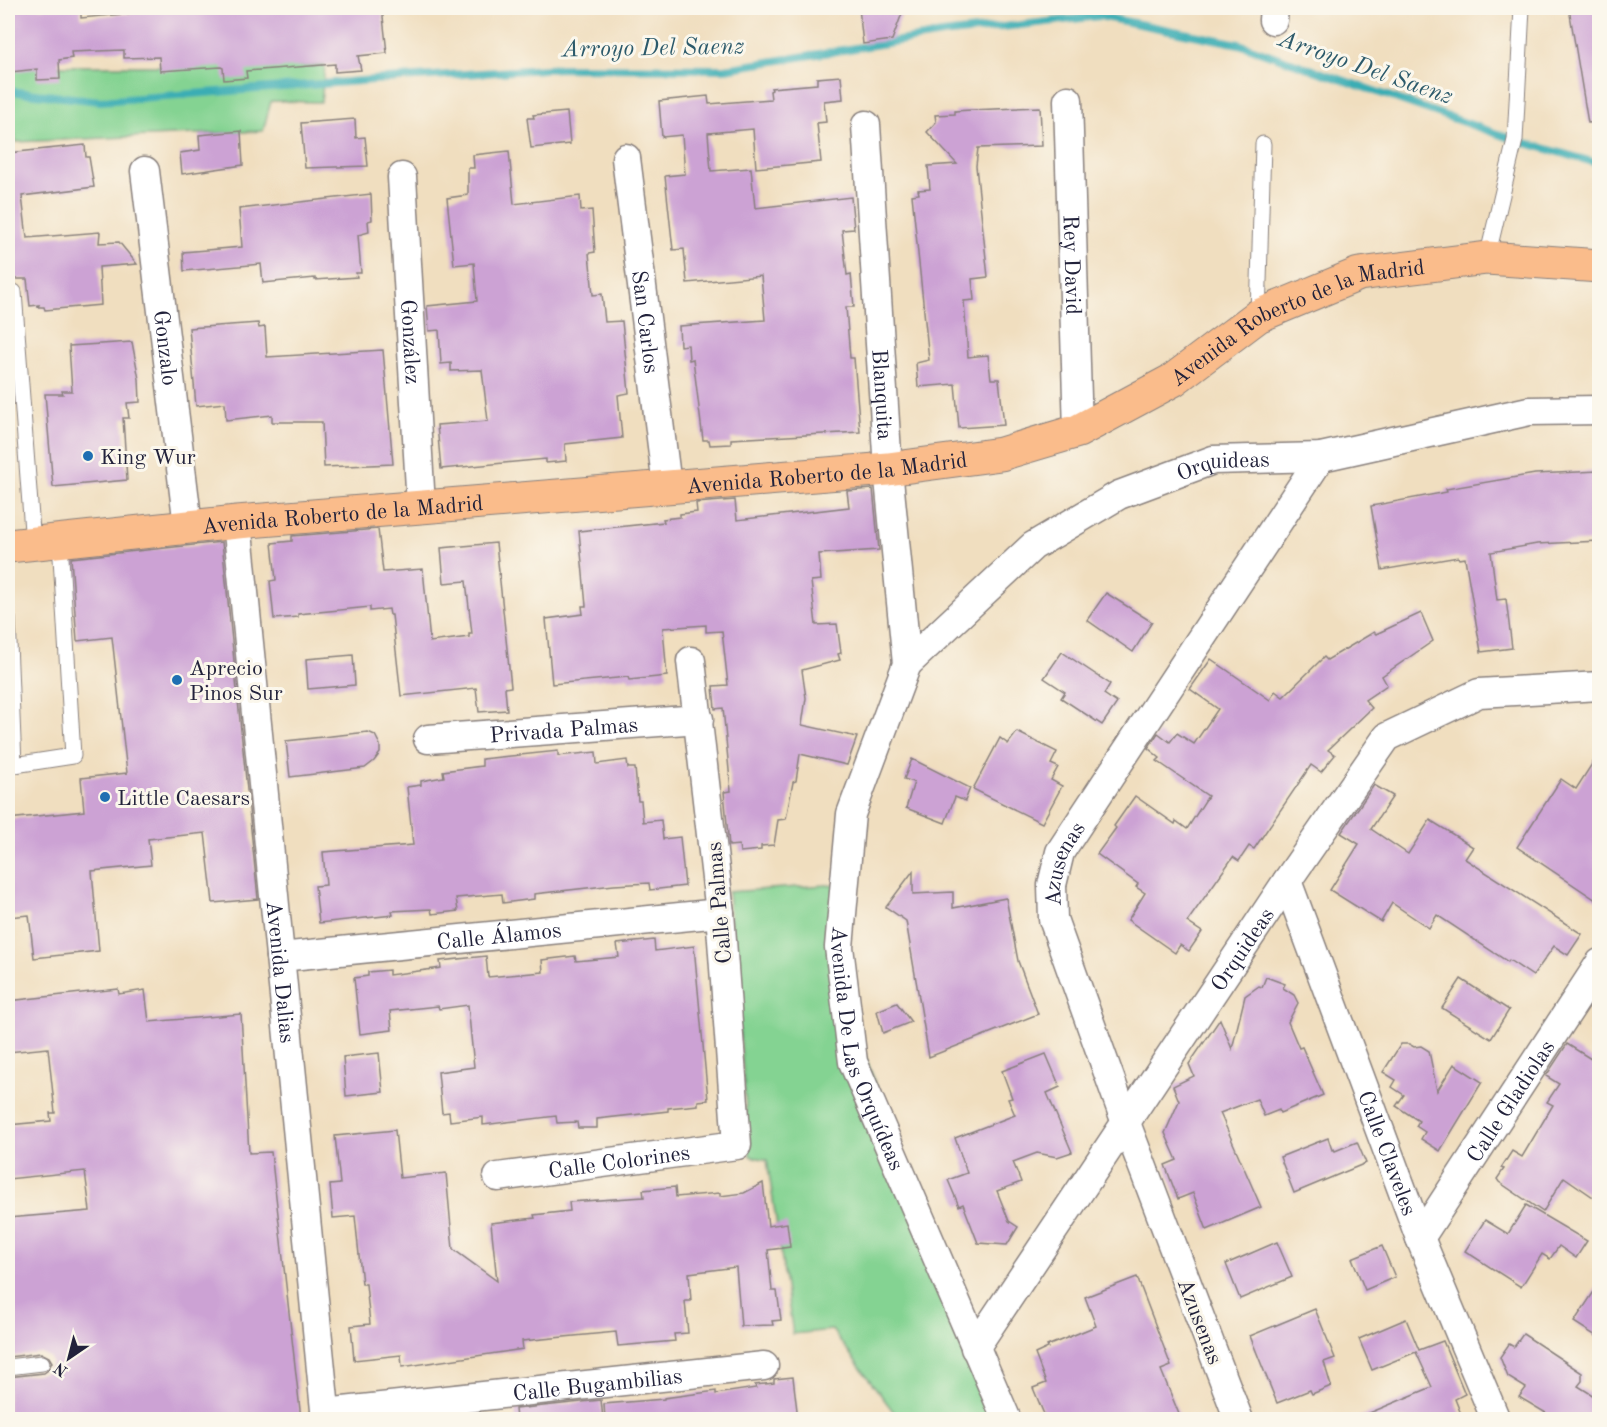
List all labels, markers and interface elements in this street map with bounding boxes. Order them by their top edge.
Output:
water label: Arroyo Del Saenz [1273,27,1456,110]
water label: Arroyo Del Saenz [559,35,745,63]
street label: Rey David [1058,215,1083,315]
street label: Avenida Roberto de la Madrid [1167,257,1426,391]
street label: San Carlos [627,269,662,375]
street label: González [396,299,423,385]
street label: Gonzalo [149,309,180,387]
street label: Blanquita [867,348,895,441]
place label: King Wur [100,447,196,469]
marker: King Wur [81,449,95,463]
street label: Orquideas [1174,449,1270,486]
street label: Avenida Roberto de la Madrid [685,450,969,498]
street label: Avenida Roberto de la Madrid [201,493,484,539]
place label: Aprecio Pinos Sur [189,658,283,705]
marker: Aprecio Pinos Sur [170,673,184,687]
street label: Privada Palmas [489,715,639,747]
place label: Little Caesars [117,788,250,810]
marker: Little Caesars [98,790,112,804]
street label: Azusenas [1042,818,1090,907]
street label: Calle Palmas [704,841,736,965]
street label: Avenida Dalias [262,900,298,1044]
street label: Orquideas [1208,904,1279,996]
street label: Calle Álamos [436,920,563,954]
street label: Avenida De Las Orquídeas [825,925,907,1174]
street label: Calle Gladiolas [1464,1037,1559,1167]
street label: Calle Claveles [1353,1088,1420,1219]
street label: Calle Colorines [547,1142,691,1183]
street label: Azusenas [1173,1276,1226,1368]
north arrow [39,1328,99,1388]
text: N [51,1358,71,1379]
street label: Calle Bugambilias [512,1366,684,1406]

